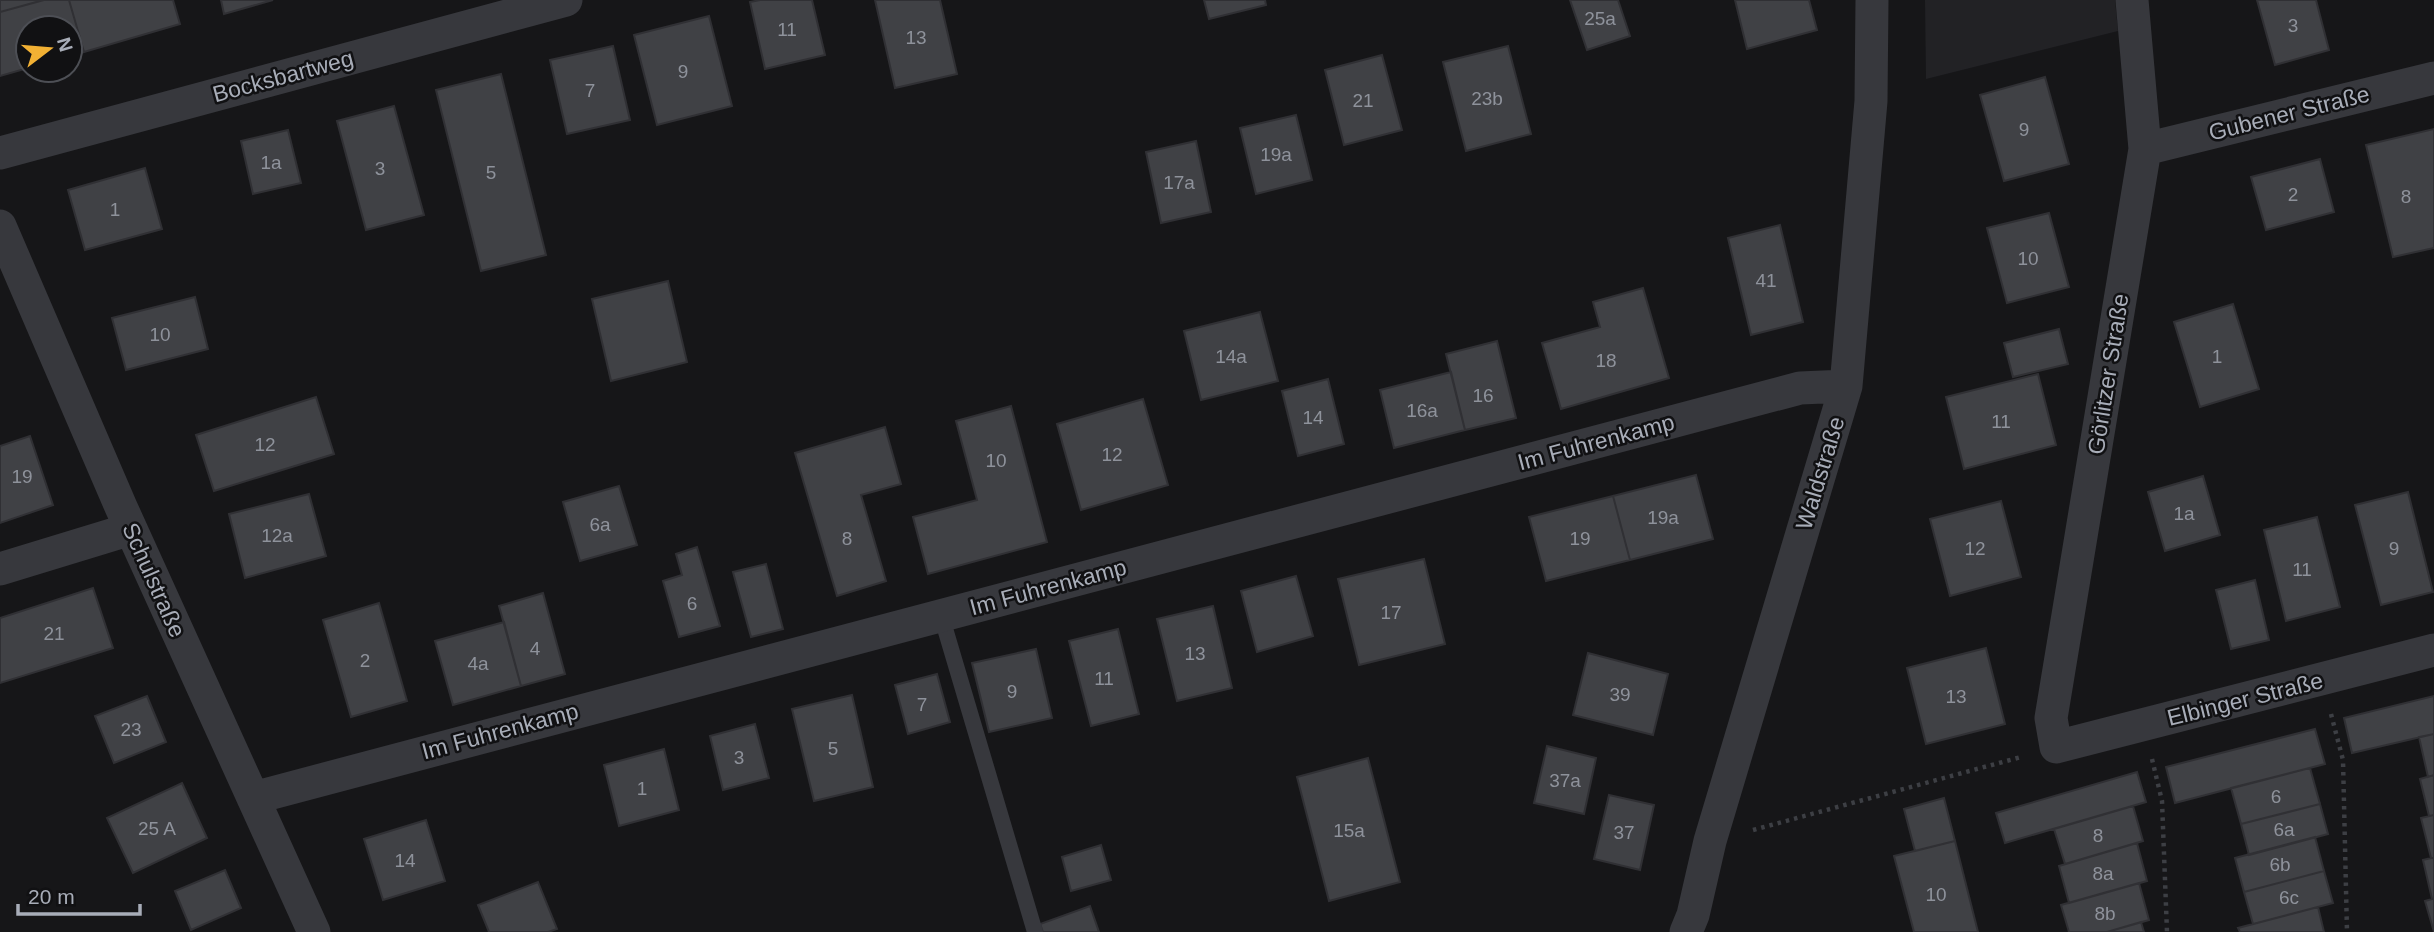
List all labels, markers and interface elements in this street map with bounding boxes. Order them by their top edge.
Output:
house number: 25a [1584,8,1616,29]
north arrow [14,14,84,84]
house number: 3 [2288,15,2298,36]
house number: 11 [777,19,797,40]
house number: 13 [905,27,927,48]
text: N [53,35,77,54]
street label: Bocksbartweg [210,45,356,107]
house number: 9 [678,61,688,82]
house number: 7 [585,80,595,101]
street label: Gubener Straße [2206,80,2372,146]
house number: 23b [1471,88,1503,109]
house number: 21 [1352,90,1374,111]
house number: 9 [2019,119,2029,140]
house number: 19a [1260,144,1292,165]
house number: 1a [260,152,282,173]
house number: 3 [375,158,385,179]
house number: 5 [486,162,496,183]
house number: 17a [1163,172,1195,193]
house number: 2 [2288,184,2298,205]
house number: 8 [2401,186,2411,207]
house number: 1 [110,199,120,220]
house number: 10 [2017,248,2039,269]
house number: 41 [1755,270,1777,291]
street label: Görlitzer Straße [2082,292,2134,456]
house number: 10 [149,324,171,345]
house number: 14a [1215,346,1247,367]
house number: 1 [2212,346,2222,367]
house number: 18 [1595,350,1617,371]
house number: 16 [1472,385,1494,406]
house number: 16a [1406,400,1438,421]
house number: 14 [1302,407,1324,428]
street label: Im Fuhrenkamp [1515,409,1677,475]
house number: 11 [1991,411,2011,432]
street label: Waldstraße [1791,413,1849,533]
house number: 12 [254,434,276,455]
house number: 12 [1101,444,1123,465]
house number: 10 [985,450,1007,471]
house number: 19 [11,466,33,487]
house number: 1a [2173,503,2195,524]
house number: 19a [1647,507,1679,528]
house number: 6a [589,514,611,535]
street label: Schulstraße [117,519,191,641]
house number: 12a [261,525,293,546]
house number: 8 [842,528,852,549]
house number: 19 [1569,528,1591,549]
house number: 12 [1964,538,1986,559]
house number: 9 [2389,538,2399,559]
street label: Im Fuhrenkamp [967,554,1129,620]
house number: 11 [2292,559,2312,580]
house number: 6 [687,593,697,614]
house number: 17 [1380,602,1402,623]
house number: 21 [43,623,65,644]
house number: 4 [530,638,541,659]
house number: 13 [1184,643,1206,664]
house number: 2 [360,650,370,671]
house number: 4a [467,653,489,674]
street label: Elbinger Straße [2164,667,2326,731]
house number: 11 [1094,668,1114,689]
house number: 9 [1007,681,1017,702]
house number: 39 [1609,684,1631,705]
house number: 13 [1945,686,1967,707]
house number: 7 [917,694,927,715]
street label: Im Fuhrenkamp [419,698,581,764]
house number: 23 [120,719,142,740]
house number: 5 [828,738,838,759]
house number: 3 [734,747,744,768]
house number: 37a [1549,770,1581,791]
house number: 1 [637,778,647,799]
house number: 6 [2271,786,2281,807]
house number: 25 A [138,818,176,839]
house number: 6a [2273,819,2295,840]
house number: 15a [1333,820,1365,841]
house number: 37 [1613,822,1635,843]
house number: 8 [2093,825,2103,846]
house number: 14 [394,850,416,871]
house number: 6b [2269,854,2291,875]
house number: 8a [2092,863,2114,884]
scale bar [18,872,140,916]
house number: 10 [1925,884,1947,905]
text: 20 m [28,885,75,908]
house number: 6c [2279,887,2299,908]
house number: 8b [2094,903,2116,924]

